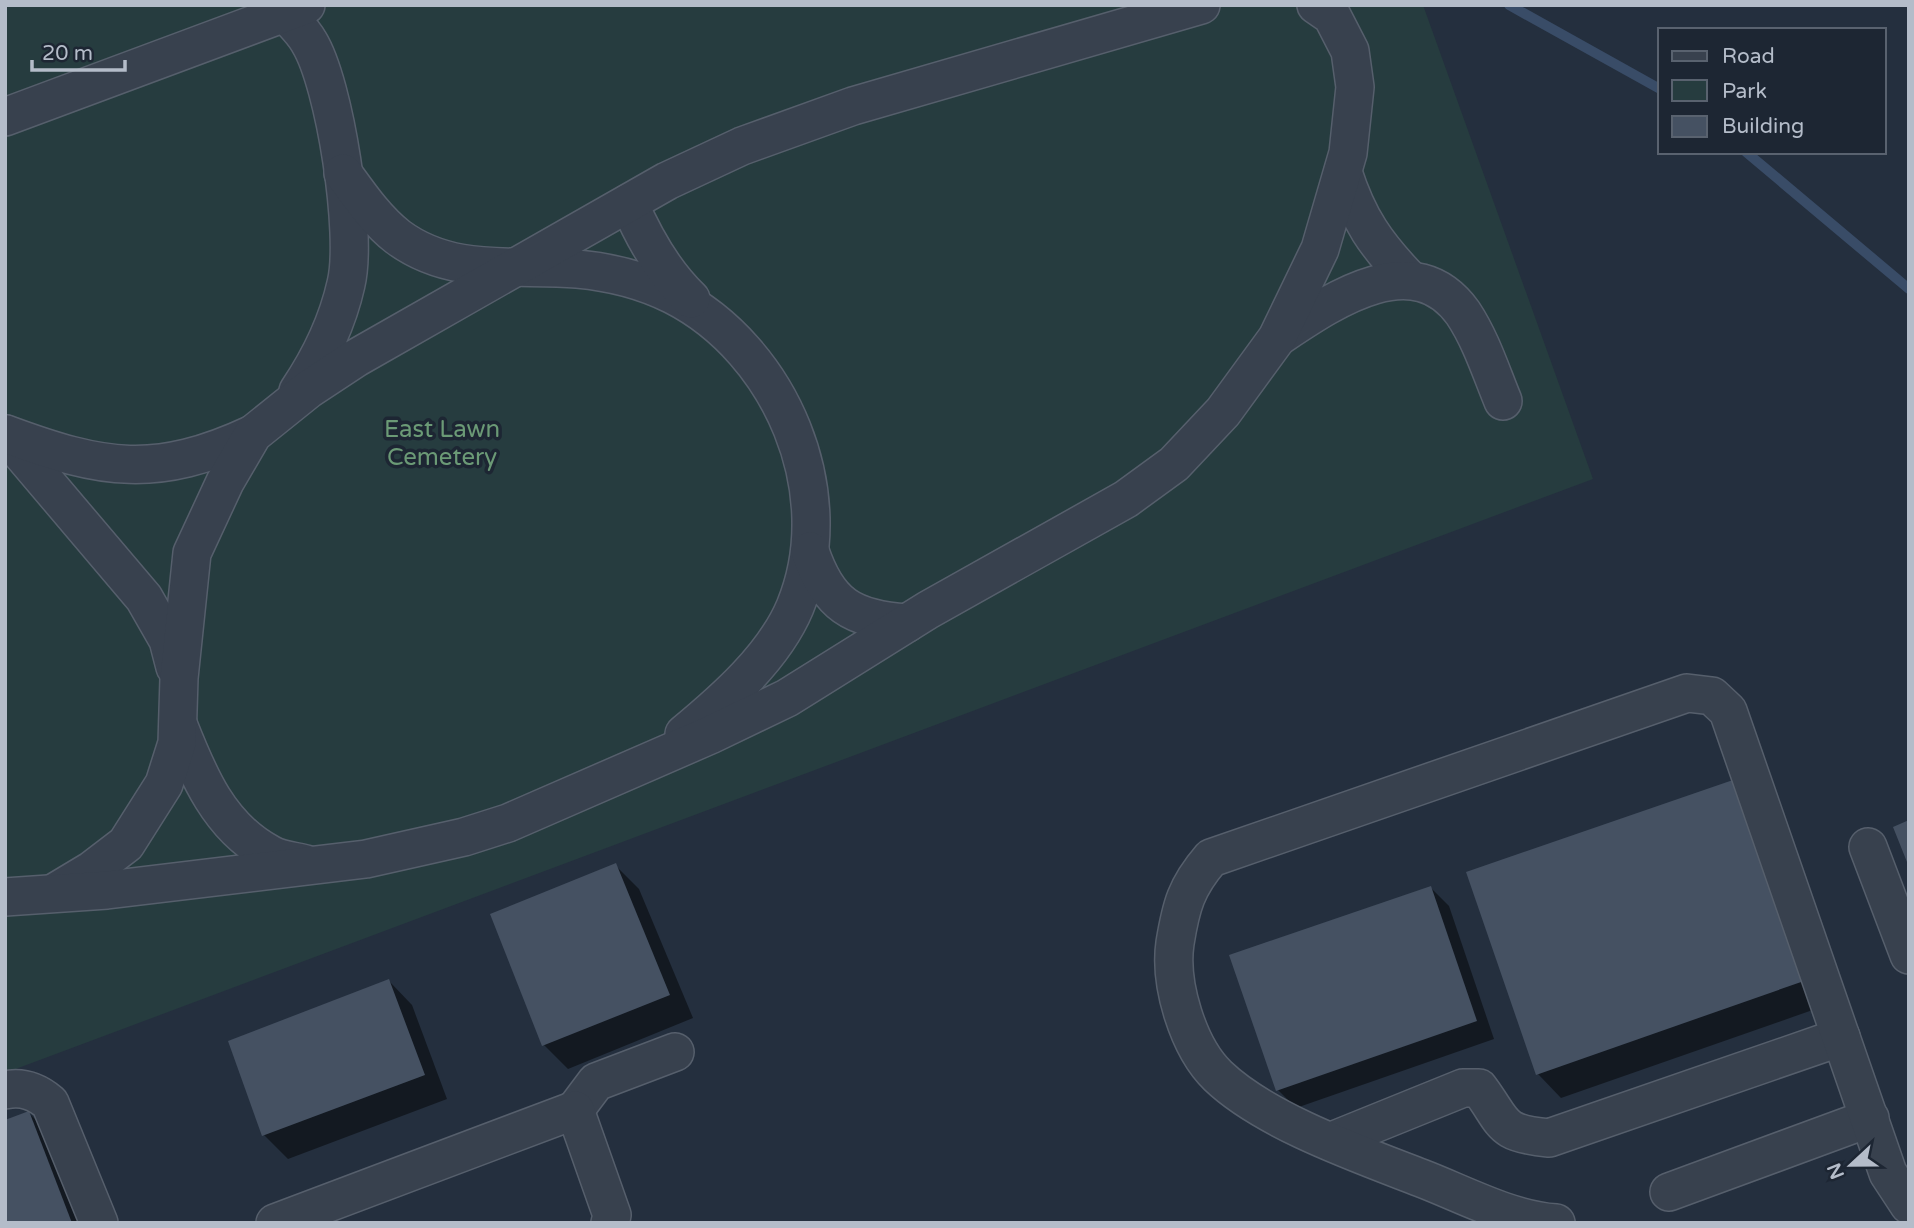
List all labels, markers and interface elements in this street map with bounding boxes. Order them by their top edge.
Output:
scale bar [32,28,124,72]
legend [1658,28,1886,154]
text: 20 m [42,41,93,66]
text: Road [1722,44,1775,69]
text: Park [1722,79,1767,104]
text: Building [1722,114,1804,139]
park label: East Lawn Cemetery [384,415,500,472]
north arrow [1816,1130,1886,1200]
text: N [1823,1160,1849,1182]

